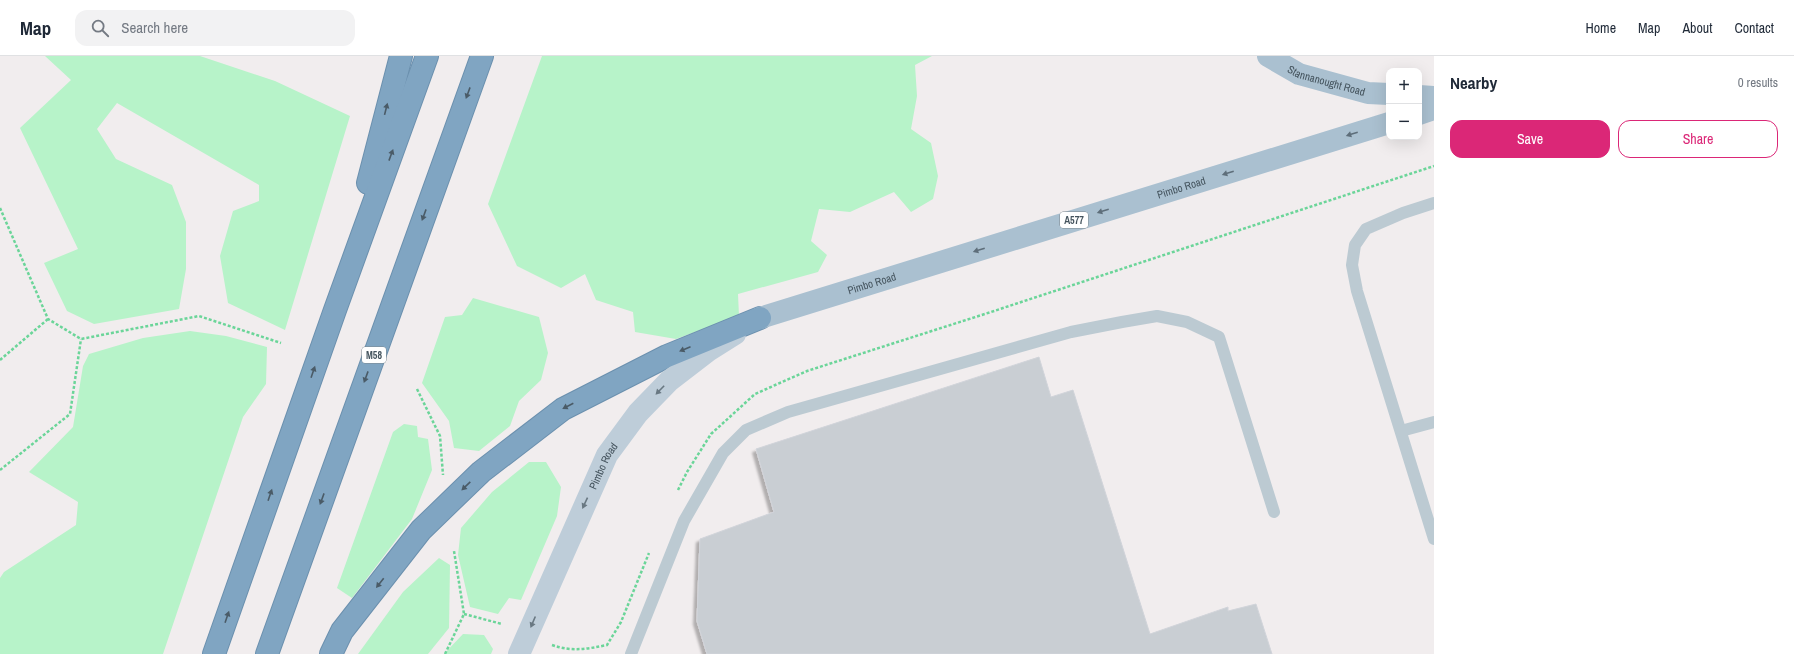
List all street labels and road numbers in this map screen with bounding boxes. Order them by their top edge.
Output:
street label: Stannanought Road [1285,62,1367,99]
street label: Pimbo Road [1155,173,1207,202]
road number: A577 [1060,212,1088,228]
street label: Pimbo Road [846,269,898,297]
road number: M58 [362,347,386,363]
street label: Pimbo Road [586,440,621,491]

